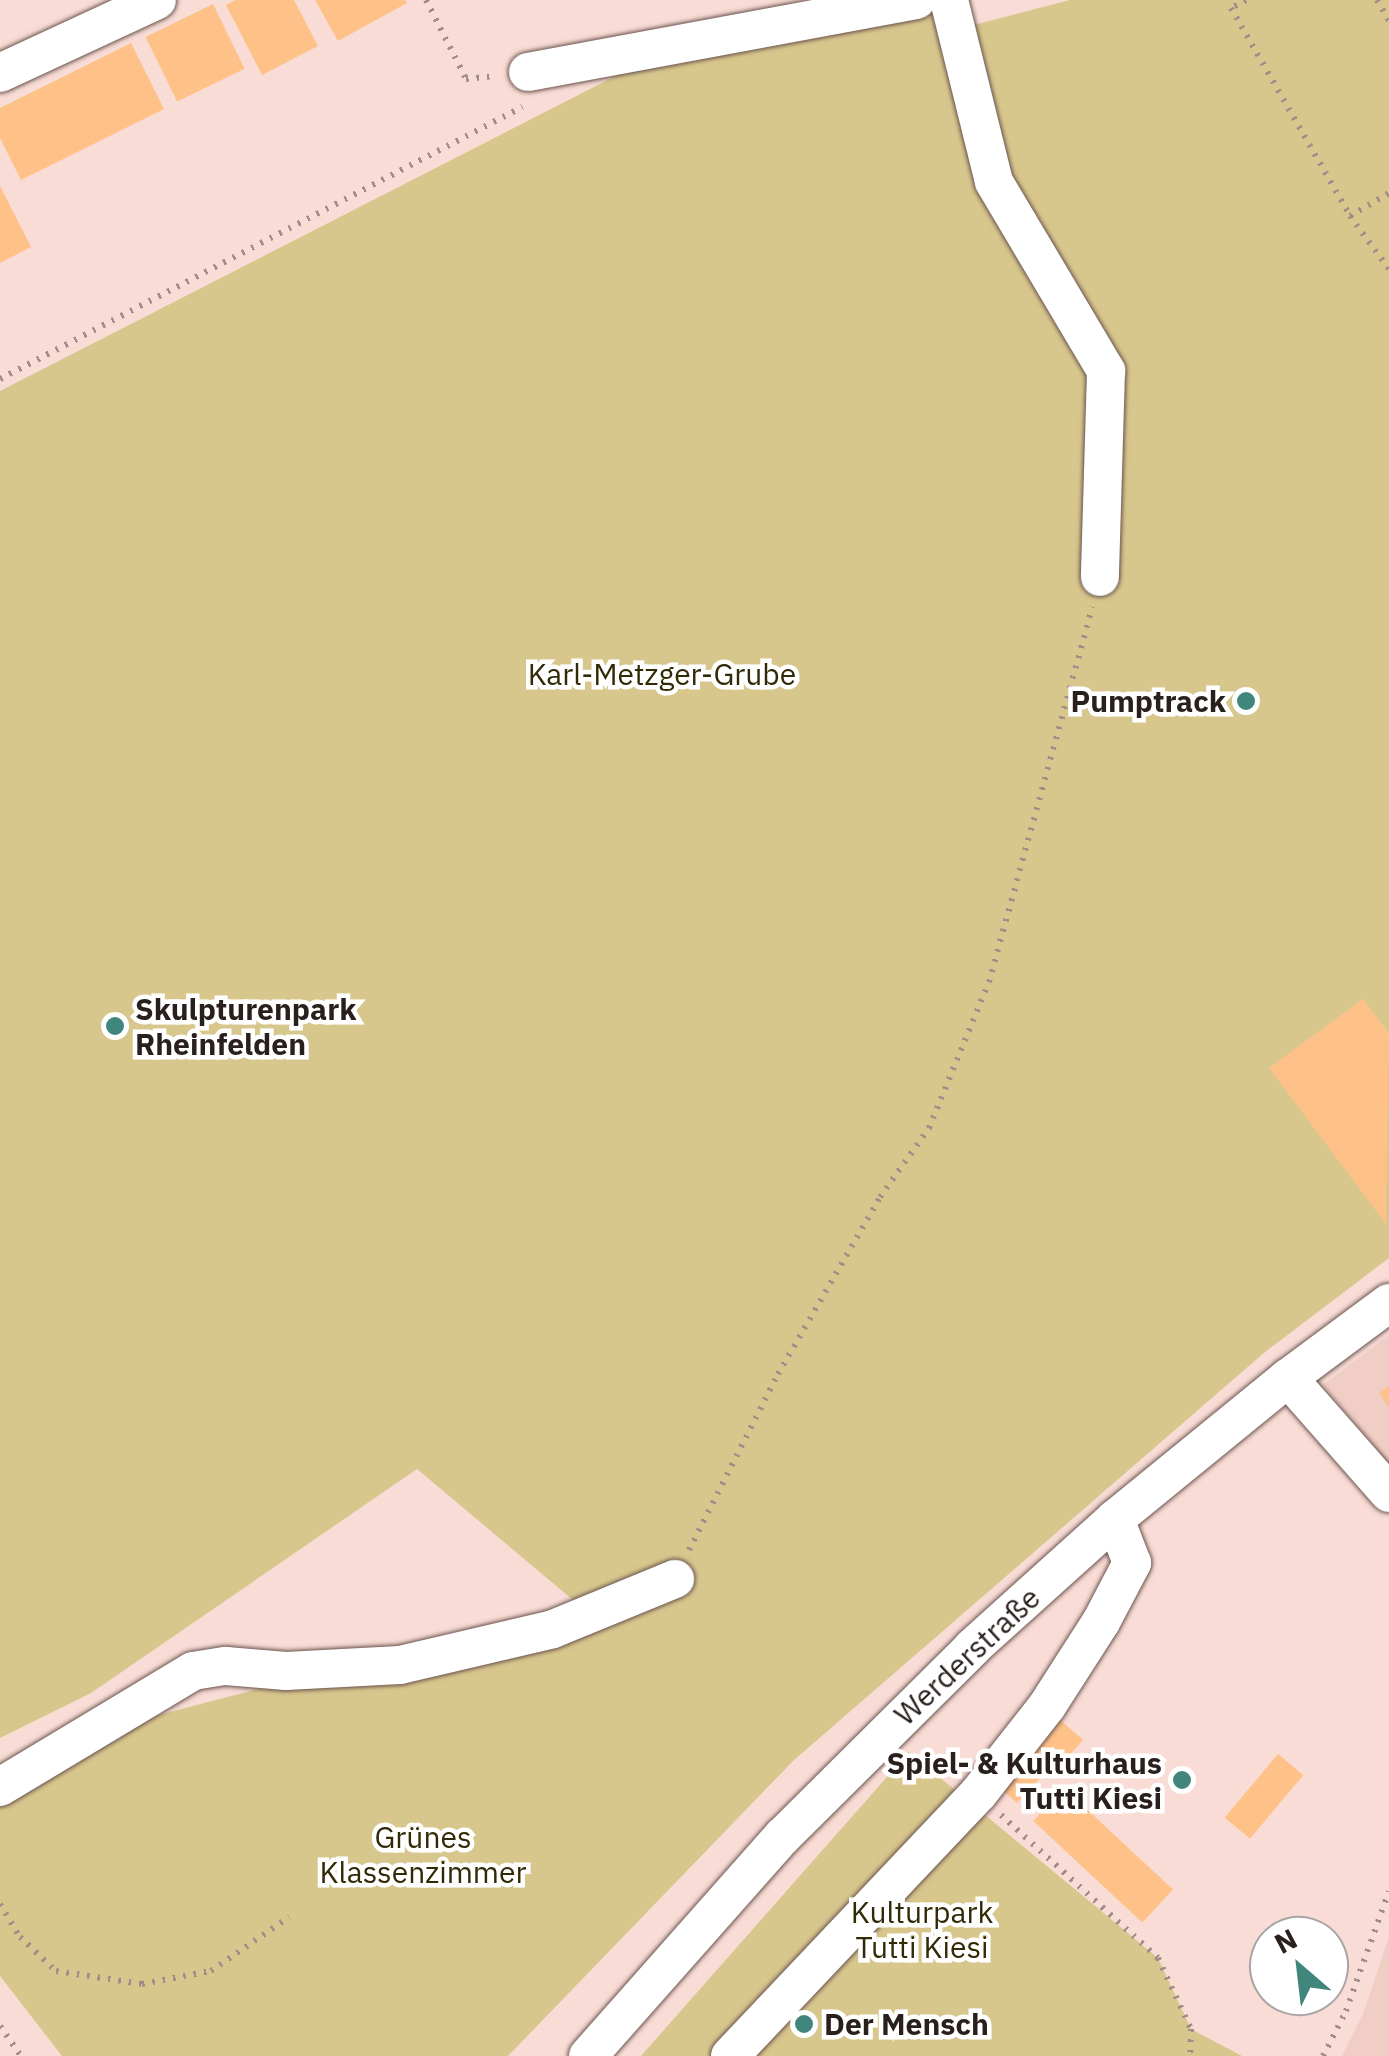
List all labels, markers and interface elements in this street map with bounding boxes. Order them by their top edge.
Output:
park label: Karl-Metzger-Grube [528,656,796,692]
place label: Pumptrack [1070,683,1226,719]
marker: Pumptrack [1235,690,1257,712]
place label: Skulpturenpark Rheinfelden [135,991,357,1062]
marker: Skulpturenpark Rheinfelden [104,1015,126,1037]
street label: Werderstraße [887,1579,1047,1733]
place label: Spiel- & Kulturhaus Tutti Kiesi [886,1745,1162,1816]
marker: Spiel- & Kulturhaus Tutti Kiesi [1171,1769,1193,1791]
park label: Grünes Klassenzimmer [319,1819,527,1890]
park label: Kulturpark Tutti Kiesi [851,1894,993,1964]
north arrow [1249,1916,1349,2016]
text: N [1268,1920,1303,1962]
place label: Der Mensch [824,2006,989,2042]
marker: Der Mensch [793,2013,815,2035]

